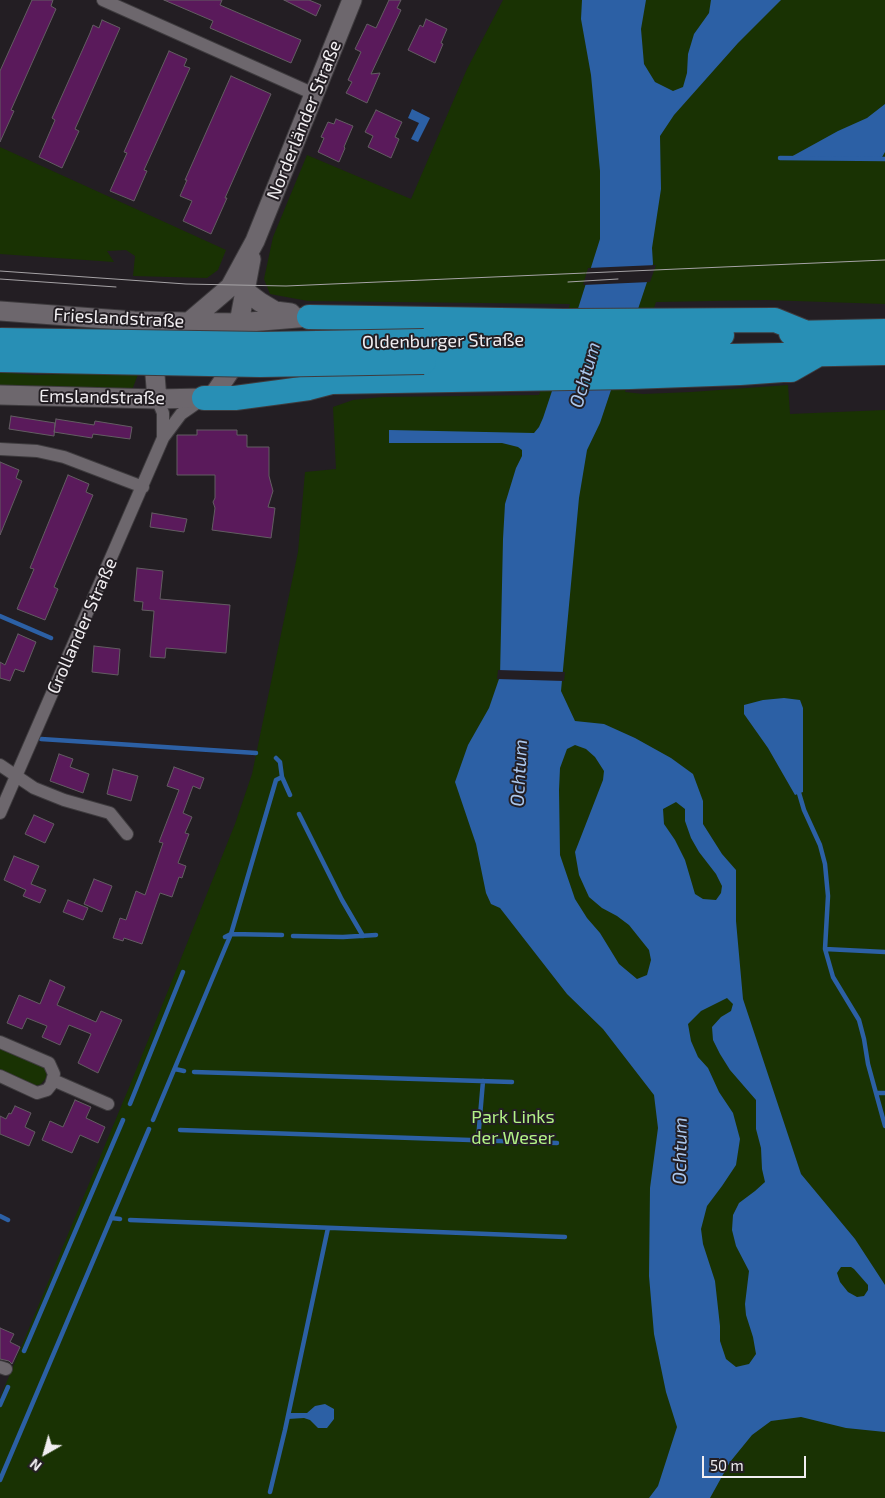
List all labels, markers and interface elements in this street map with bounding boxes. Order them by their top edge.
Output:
street label: Norderländer Straße [262,37,346,203]
street label: Frieslandstraße [53,304,185,332]
street label: Oldenburger Straße [362,329,524,353]
water label: Ochtum [565,339,605,411]
street label: Emslandstraße [39,385,165,409]
street label: Grollander Straße [42,555,122,697]
water label: Ochtum [506,739,532,807]
park label: Park Links der Weser [471,1106,555,1148]
water label: Ochtum [668,1117,692,1185]
north arrow [20,1428,70,1478]
scale bar [705,1446,809,1478]
text: N [26,1455,45,1475]
text: 50 m [710,1456,744,1474]

